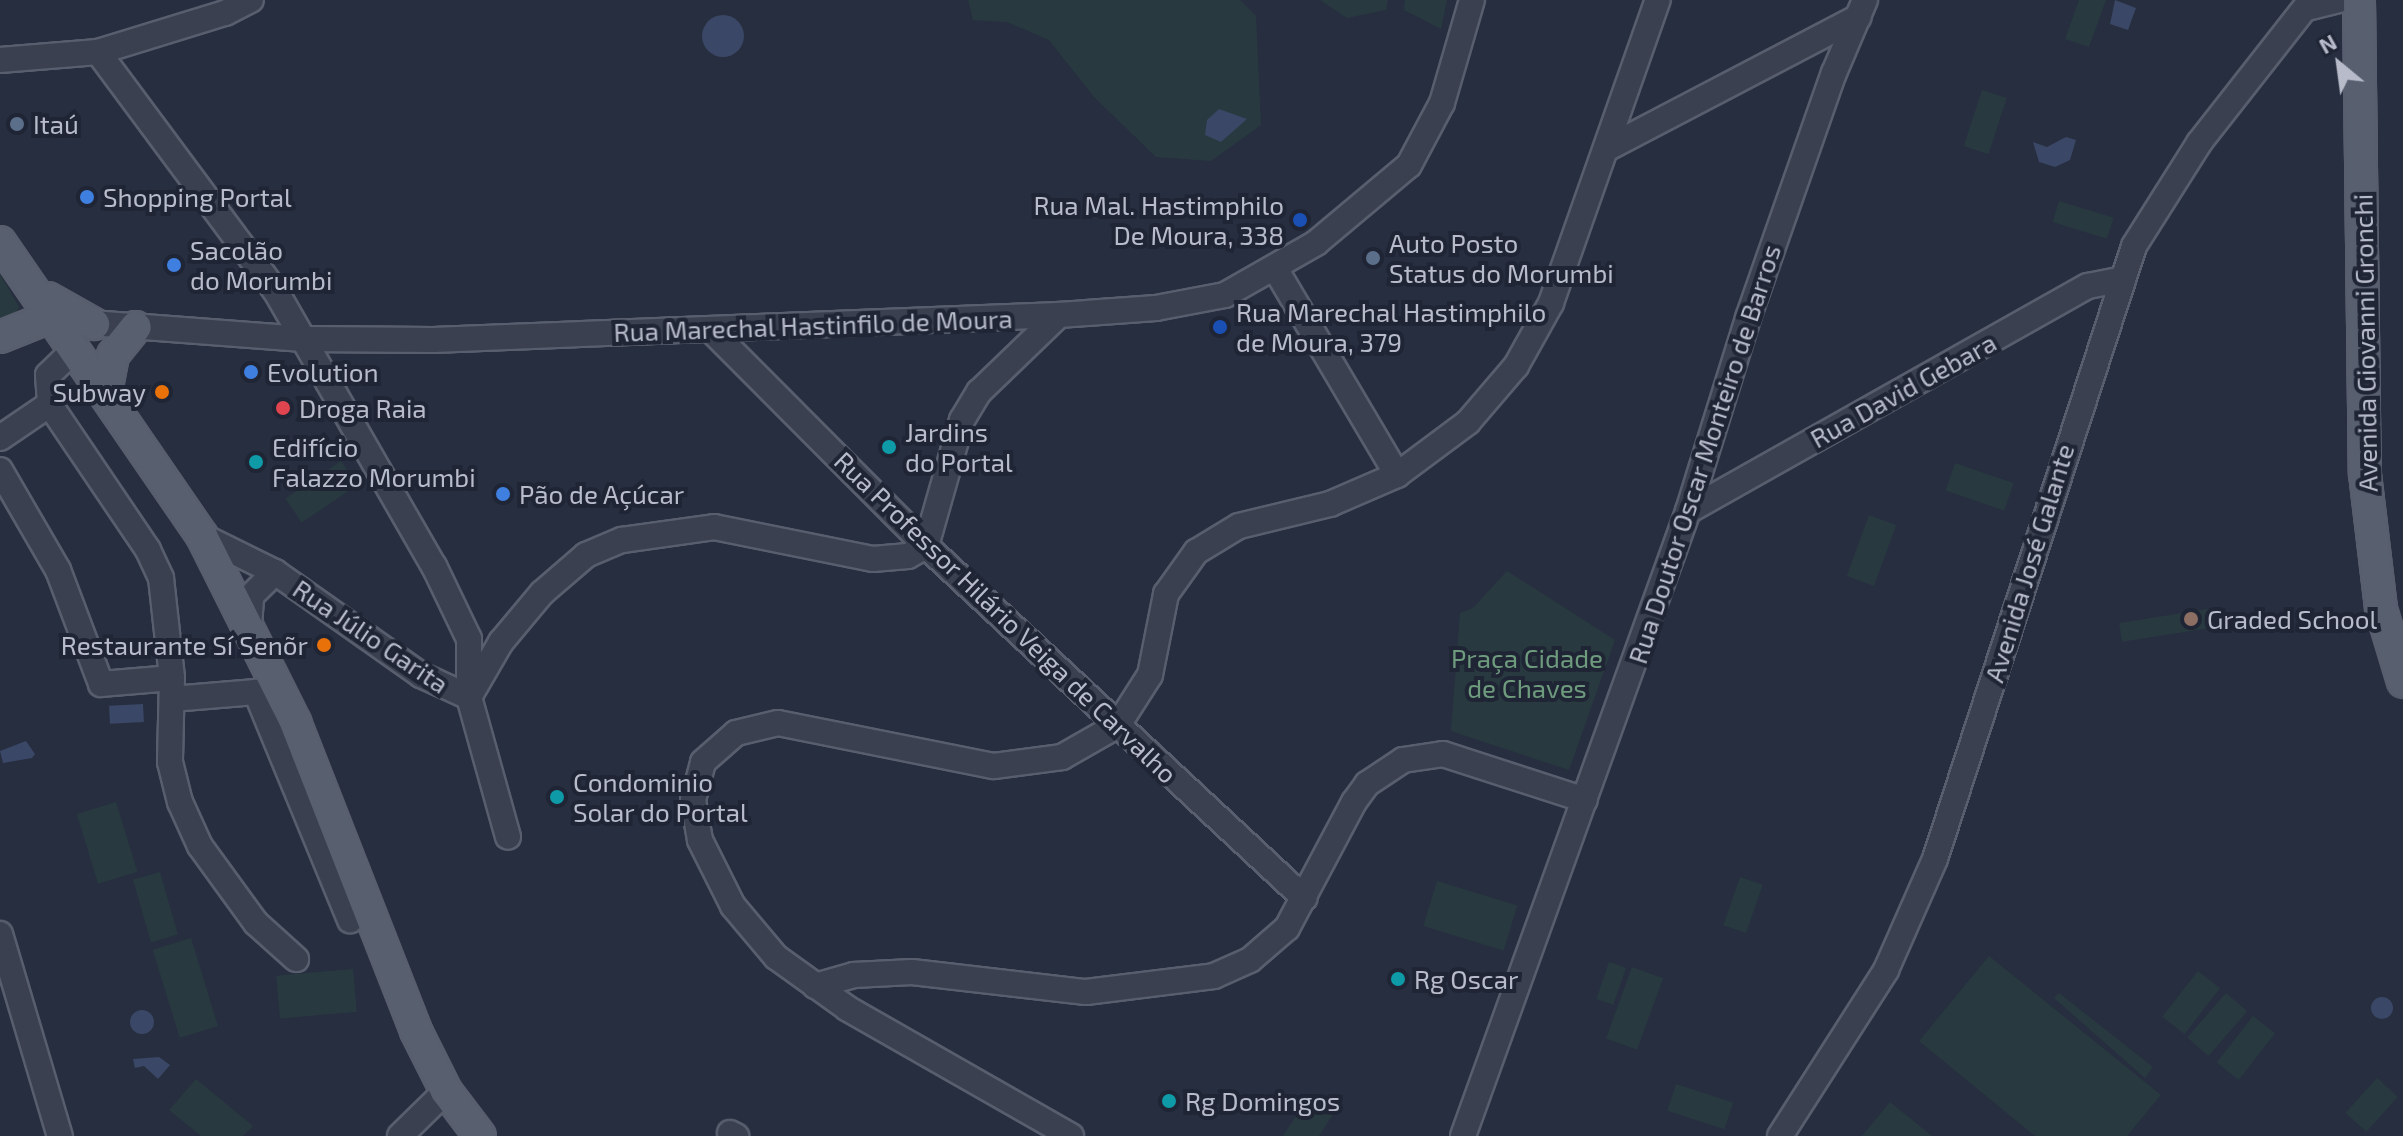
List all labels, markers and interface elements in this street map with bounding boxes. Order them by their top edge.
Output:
north arrow [2299,24,2379,104]
text: N [2314,28,2341,58]
place label: Itaú [33,108,79,140]
marker: Itaú [8,115,26,133]
place label: Shopping Portal [103,181,292,213]
marker: Shopping Portal [78,188,96,206]
place label: Rua Mal. Hastimphilo De Moura, 338 [1033,189,1284,250]
street label: Avenida Giovanni Gronchi [2347,194,2383,492]
marker: Rua Mal. Hastimphilo De Moura, 338 [1291,211,1309,229]
place label: Auto Posto Status do Morumbi [1389,227,1614,288]
place label: Sacolão do Morumbi [190,234,332,296]
street label: Rua Doutor Oscar Monteiro de Barros [1621,240,1787,668]
marker: Auto Posto Status do Morumbi [1364,249,1382,267]
marker: Sacolão do Morumbi [165,256,183,274]
place label: Rua Marechal Hastimphilo de Moura, 379 [1236,296,1547,358]
street label: Rua Marechal Hastinfilo de Moura [613,302,1013,348]
marker: Rua Marechal Hastimphilo de Moura, 379 [1211,318,1229,336]
street label: Rua David Gebara [1805,326,2001,454]
place label: Evolution [267,356,379,388]
marker: Evolution [242,363,260,381]
place label: Subway [52,376,146,408]
marker: Subway [153,383,171,401]
place label: Droga Raia [299,392,427,424]
marker: Droga Raia [274,399,292,417]
place label: Jardins do Portal [905,416,1013,478]
place label: Edifício Falazzo Morumbi [272,431,476,492]
marker: Jardins do Portal [880,438,898,456]
street label: Avenida José Galante [1978,440,2080,686]
street label: Rua Professor Hilário Veiga de Carvalho [828,444,1184,790]
marker: Edifício Falazzo Morumbi [247,453,265,471]
place label: Pão de Açúcar [519,478,685,510]
marker: Pão de Açúcar [494,485,512,503]
street label: Rua Júlio Garita [287,572,455,700]
place label: Graded School [2207,603,2377,635]
marker: Graded School [2182,610,2200,628]
place label: Restaurante Sí Senõr [61,629,308,661]
marker: Restaurante Sí Senõr [315,636,333,654]
park label: Praça Cidade de Chaves [1451,642,1603,704]
place label: Condominio Solar do Portal [573,766,748,828]
marker: Condominio Solar do Portal [548,788,566,806]
place label: Rg Oscar [1414,963,1518,995]
marker: Rg Oscar [1389,970,1407,988]
place label: Rg Domingos [1185,1085,1340,1117]
marker: Rg Domingos [1160,1092,1178,1110]

